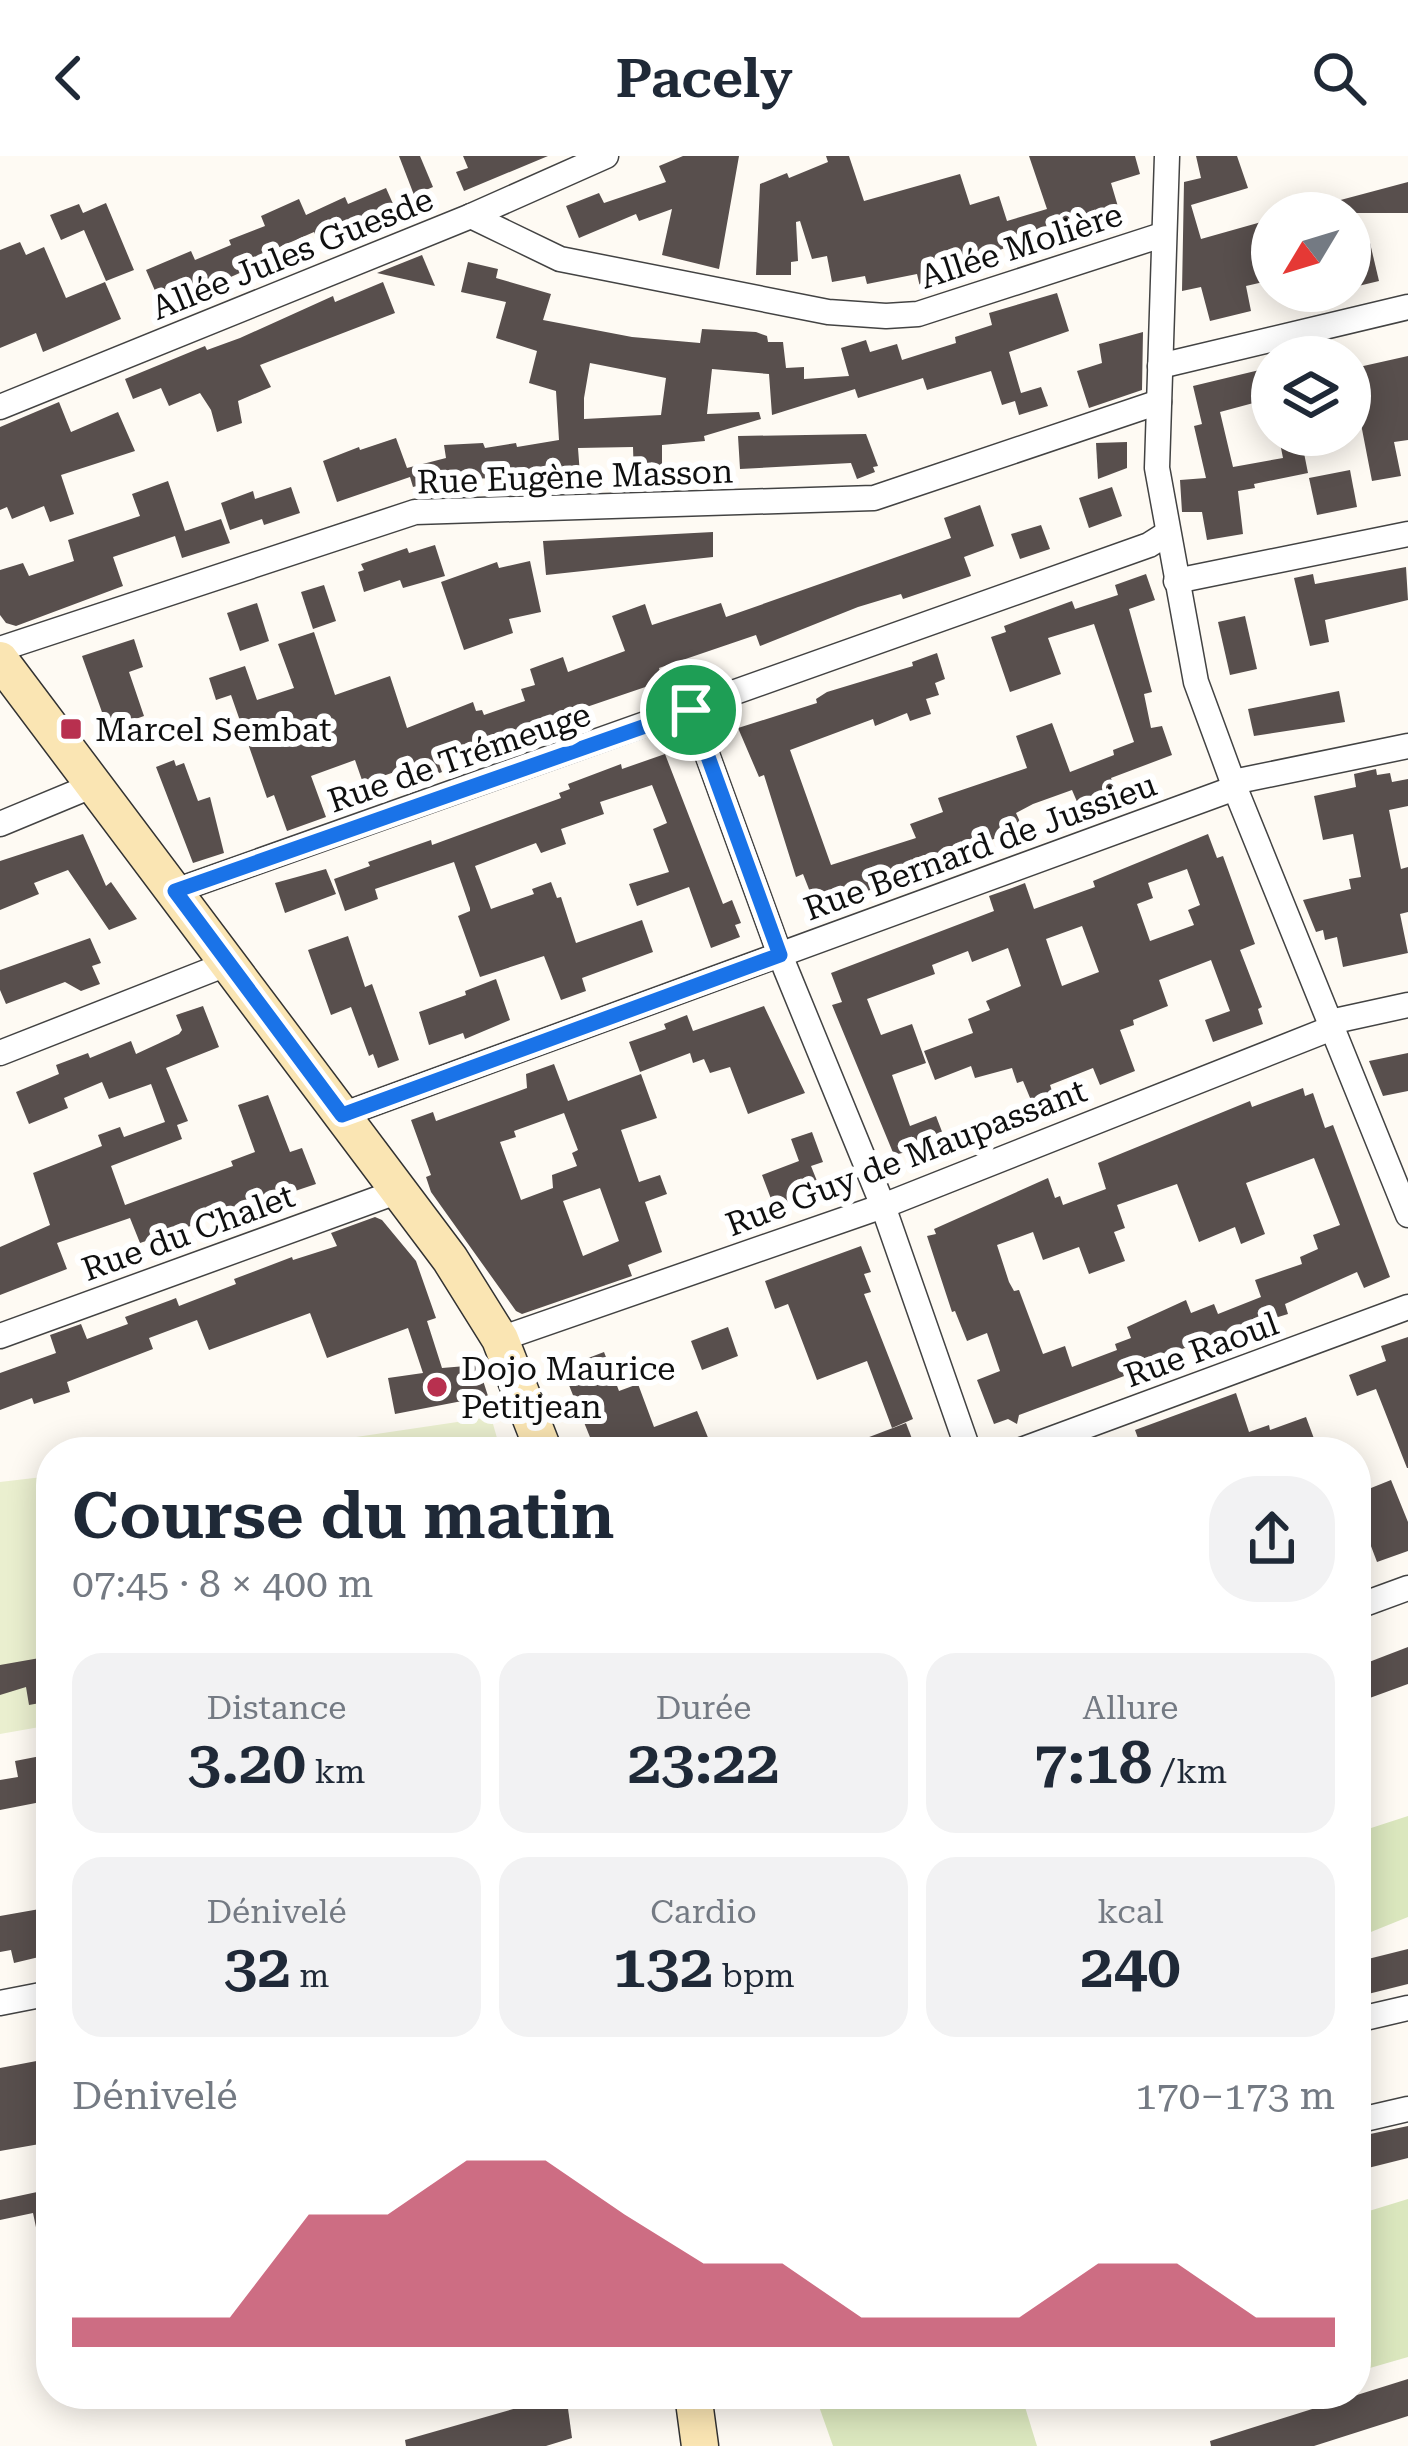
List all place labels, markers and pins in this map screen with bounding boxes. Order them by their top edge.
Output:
pin [640,659,742,761]
place label: Marcel Sembat [95,710,332,749]
marker: Marcel Sembat [58,716,84,742]
place label: Dojo Maurice Petitjean [461,1349,675,1426]
marker: Dojo Maurice Petitjean [424,1374,450,1400]

